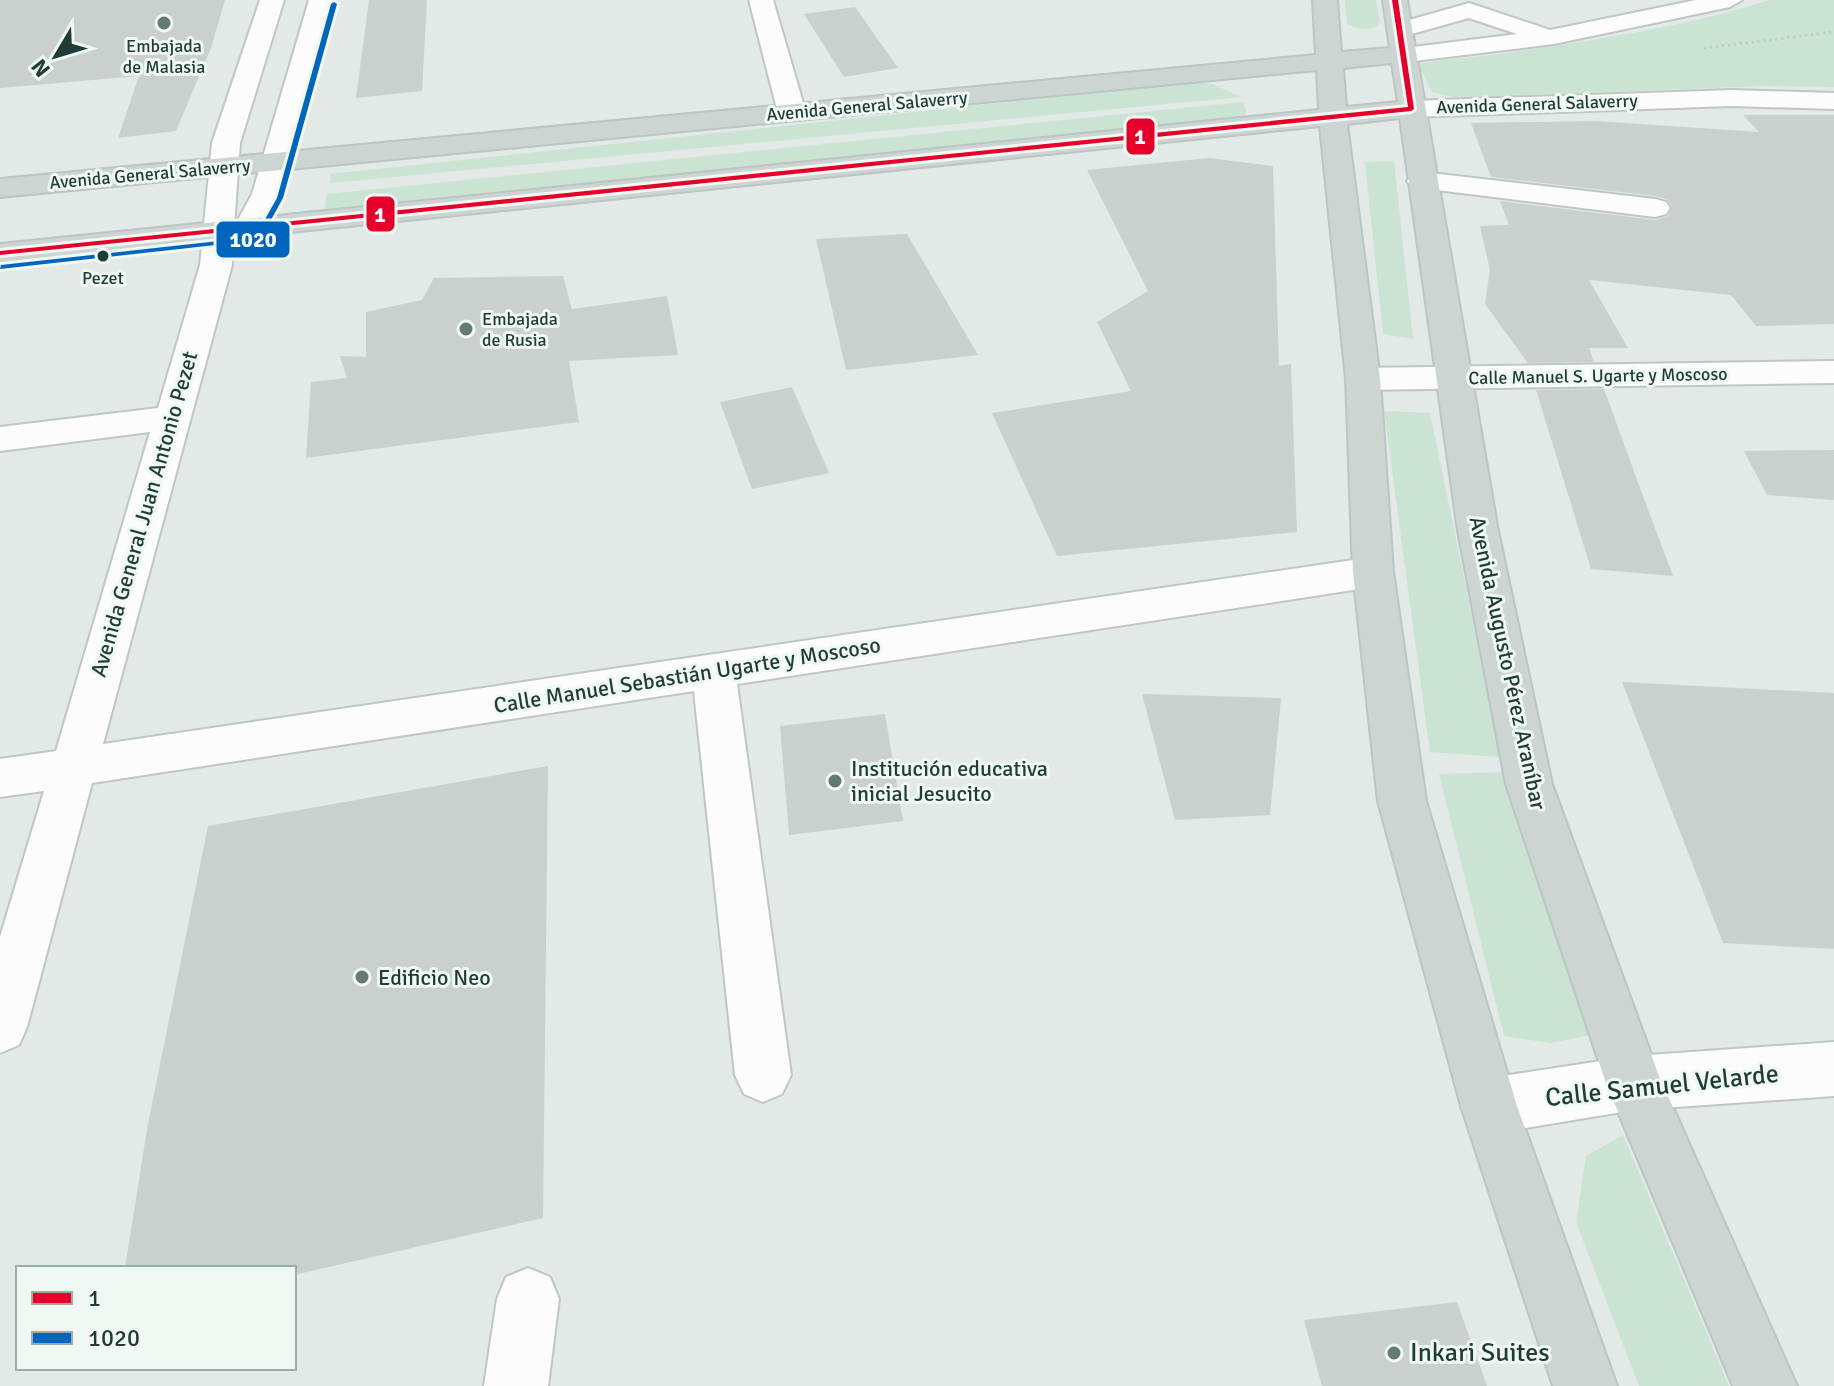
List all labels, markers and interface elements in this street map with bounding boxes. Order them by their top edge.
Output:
marker: Embajada de Malasia [155,14,173,32]
north arrow [16,16,96,96]
place label: Embajada de Malasia [123,35,205,78]
text: N [25,54,56,82]
street label: Avenida General Salaverry [766,86,969,126]
street label: Avenida General Salaverry [1436,89,1639,119]
line badge: 1 [1125,117,1156,156]
text: 1 [1134,123,1146,150]
street label: Avenida General Salaverry [49,154,252,194]
line badge: 1 [365,195,396,233]
text: 1 [374,201,386,228]
line badge: 1020 [215,220,291,259]
text: 1020 [229,226,277,253]
marker: Pezet [95,248,111,264]
place label: Pezet [82,267,124,289]
place label: Embajada de Rusia [482,308,558,351]
marker: Embajada de Rusia [457,320,475,338]
street label: Avenida General Juan Antonio Pezet [84,348,204,680]
street label: Calle Manuel S. Ugarte y Moscoso [1468,363,1728,389]
street label: Avenida Augusto Pérez Araníbar [1464,514,1552,812]
street label: Calle Manuel Sebastián Ugarte y Moscoso [492,631,882,719]
place label: Institución educativa inicial Jesucito [851,755,1048,807]
marker: Institución educativa inicial Jesucito [826,772,844,790]
place label: Edificio Neo [378,964,491,991]
marker: Edificio Neo [353,968,371,986]
street label: Calle Samuel Velarde [1544,1058,1780,1114]
legend [16,1266,296,1370]
text: 1 [88,1283,101,1313]
text: 1020 [88,1323,140,1353]
place label: Inkari Suites [1410,1337,1550,1369]
marker: Inkari Suites [1385,1344,1403,1362]

